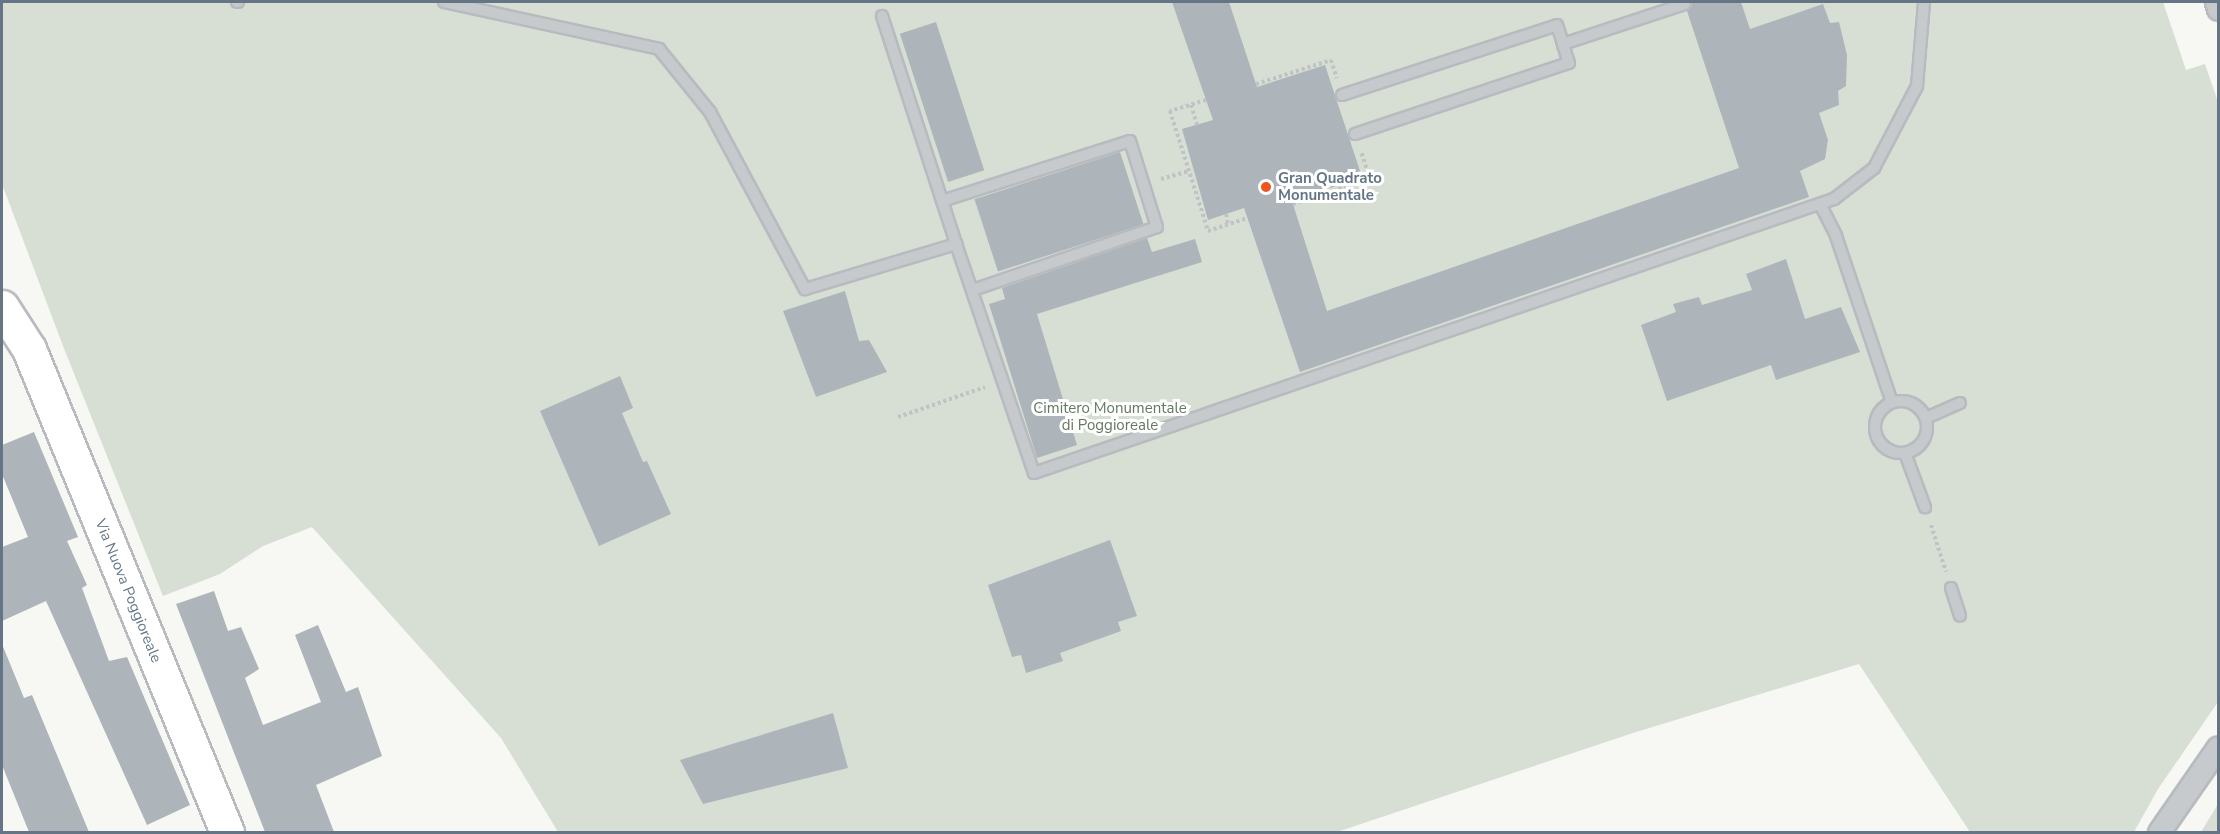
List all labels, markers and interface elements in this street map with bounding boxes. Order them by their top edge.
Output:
place label: Gran Quadrato Monumentale [1278,169,1382,204]
marker: Gran Quadrato Monumentale [1259,180,1273,194]
park label: Cimitero Monumentale di Poggioreale [1033,399,1187,434]
street label: Via Nuova Poggioreale [91,517,165,665]

